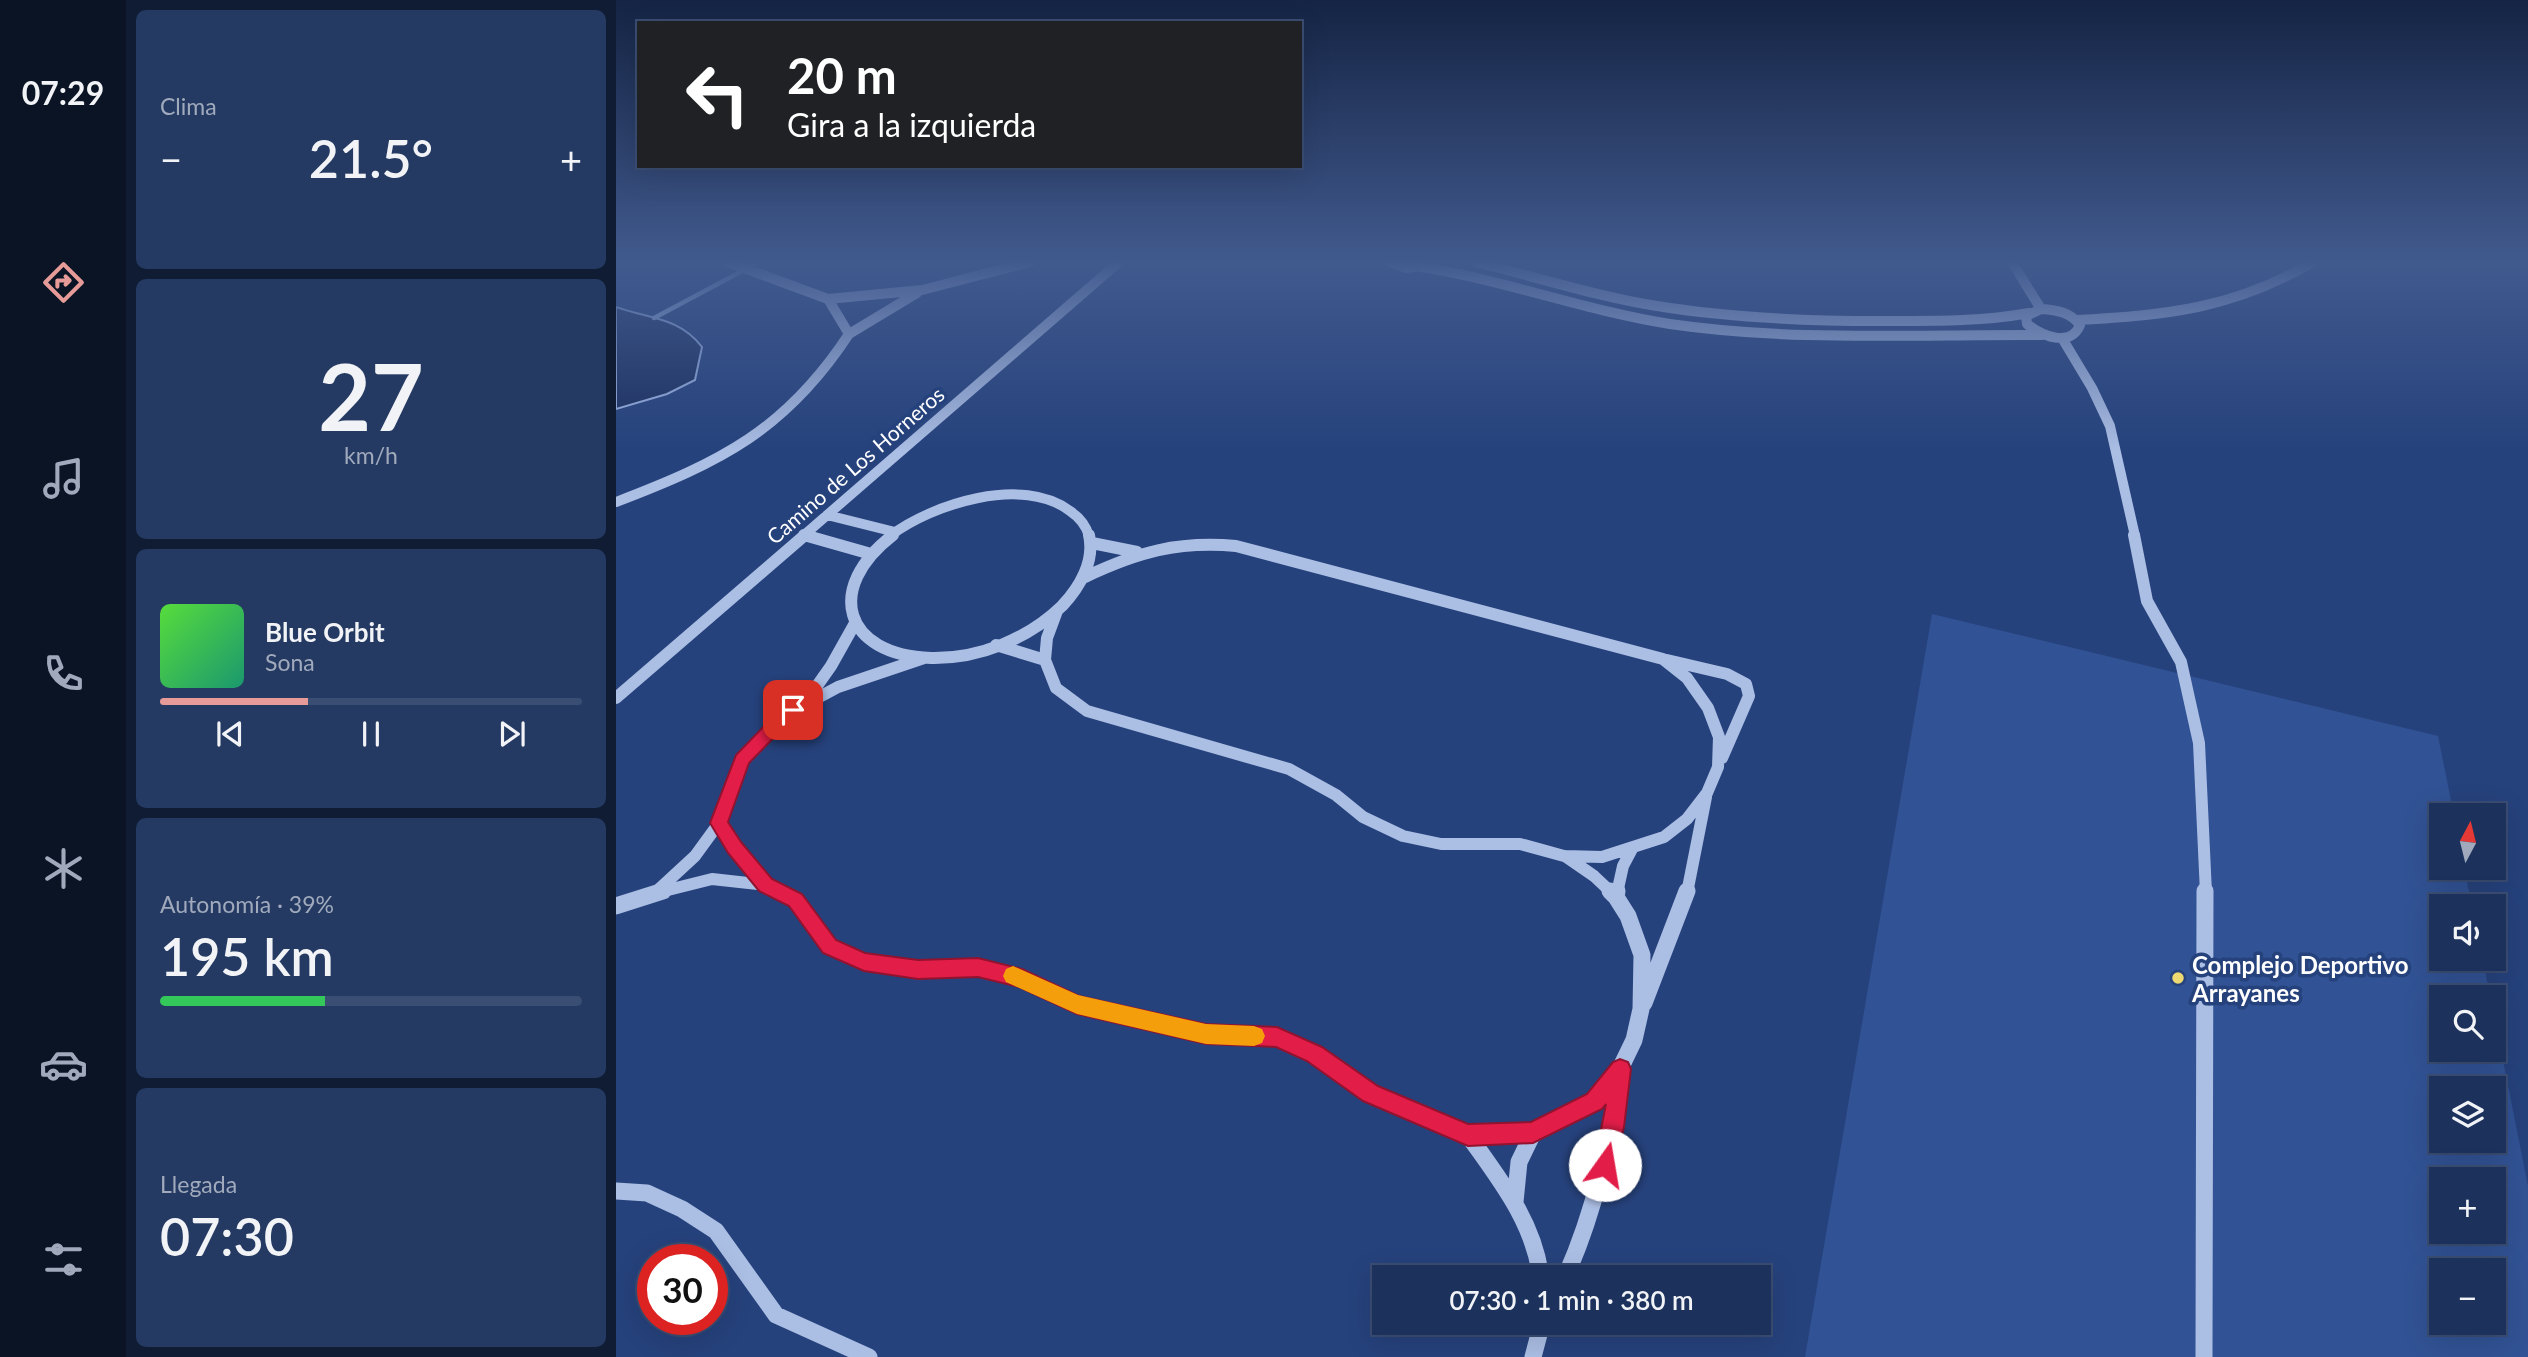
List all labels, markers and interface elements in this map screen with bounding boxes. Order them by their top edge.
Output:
text: 20 m [787,46,897,104]
icon: left [672,49,763,140]
text: 07:29 [22,73,104,112]
text: Clima [160,92,217,120]
text: Gira a la izquierda [787,105,1036,144]
text: 21.5° [309,127,433,189]
text: − [160,136,182,182]
text: + [560,136,582,182]
icon: directions [39,258,88,307]
text: 27 [318,341,424,450]
street label: Camino de Los Horneros [761,381,949,549]
text: km/h [344,441,398,469]
icon: music [39,454,88,503]
text: Blue Orbit [265,616,385,648]
text: Sona [265,648,315,676]
icon: phone [39,649,88,698]
pin [763,680,823,740]
icon: arrive [774,691,812,729]
icon: previous [211,715,249,753]
icon: pause [352,715,390,753]
icon: next [493,715,531,753]
north arrow [2429,803,2506,880]
map controls [2429,803,2506,1335]
icon: climate [39,844,88,893]
text: Autonomía · 39% [160,890,334,918]
button: sound [2429,894,2506,971]
text: 195 km [160,925,334,987]
place label: Complejo Deportivo Arrayanes [2191,950,2408,1007]
marker: Complejo Deportivo Arrayanes [2170,970,2186,986]
button: search [2429,985,2506,1062]
icon: car [39,1040,88,1089]
button: layers [2429,1076,2506,1153]
position arrow [1568,1128,1642,1202]
button: + [2429,1167,2506,1244]
text: Llegada [160,1170,237,1198]
text: 07:30 [160,1205,294,1267]
icon: filters [39,1235,88,1284]
speed limit sign: 30 [637,1244,728,1335]
button: − [2429,1258,2506,1335]
text: 07:30 · 1 min · 380 m [1449,1284,1694,1316]

